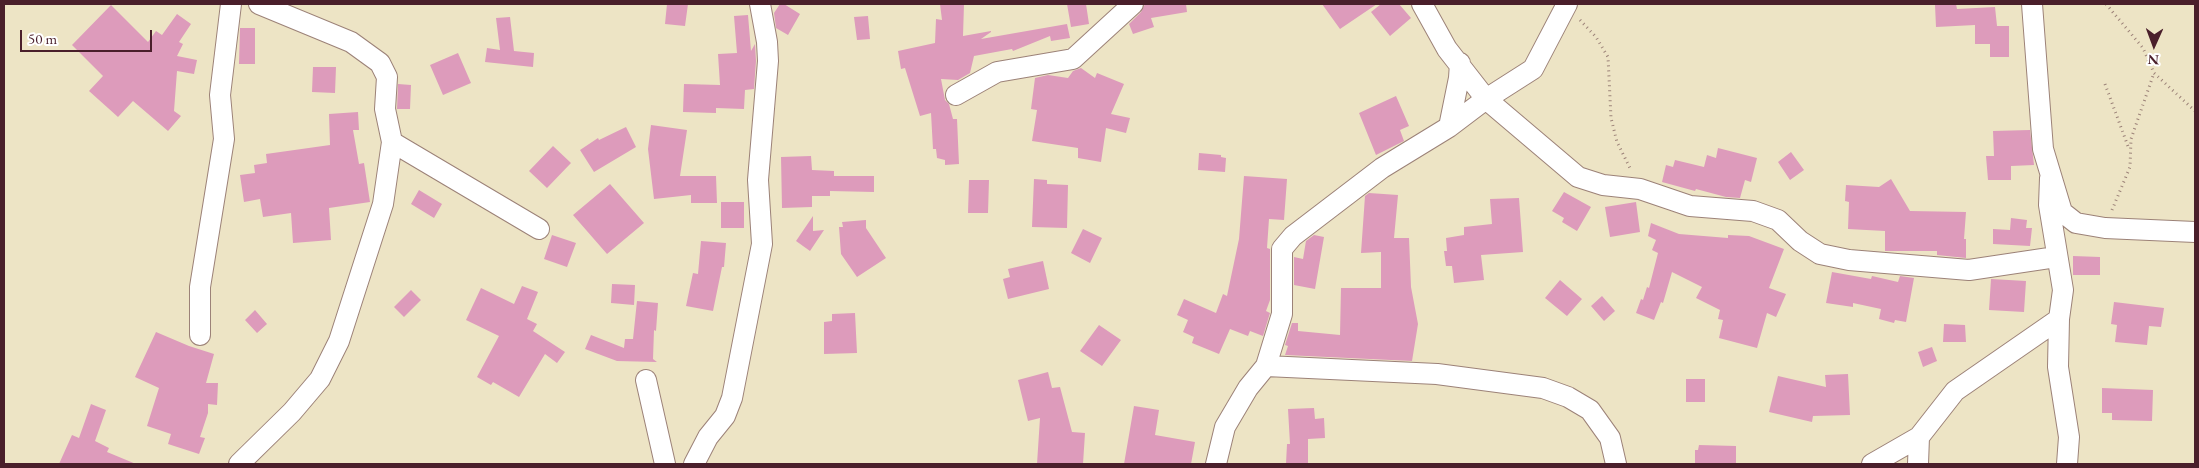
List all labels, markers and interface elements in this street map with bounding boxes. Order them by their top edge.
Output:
scale bar [22,20,155,52]
north arrow [2129,20,2179,70]
text: 50 m [28,29,57,48]
text: N [2148,51,2159,69]

